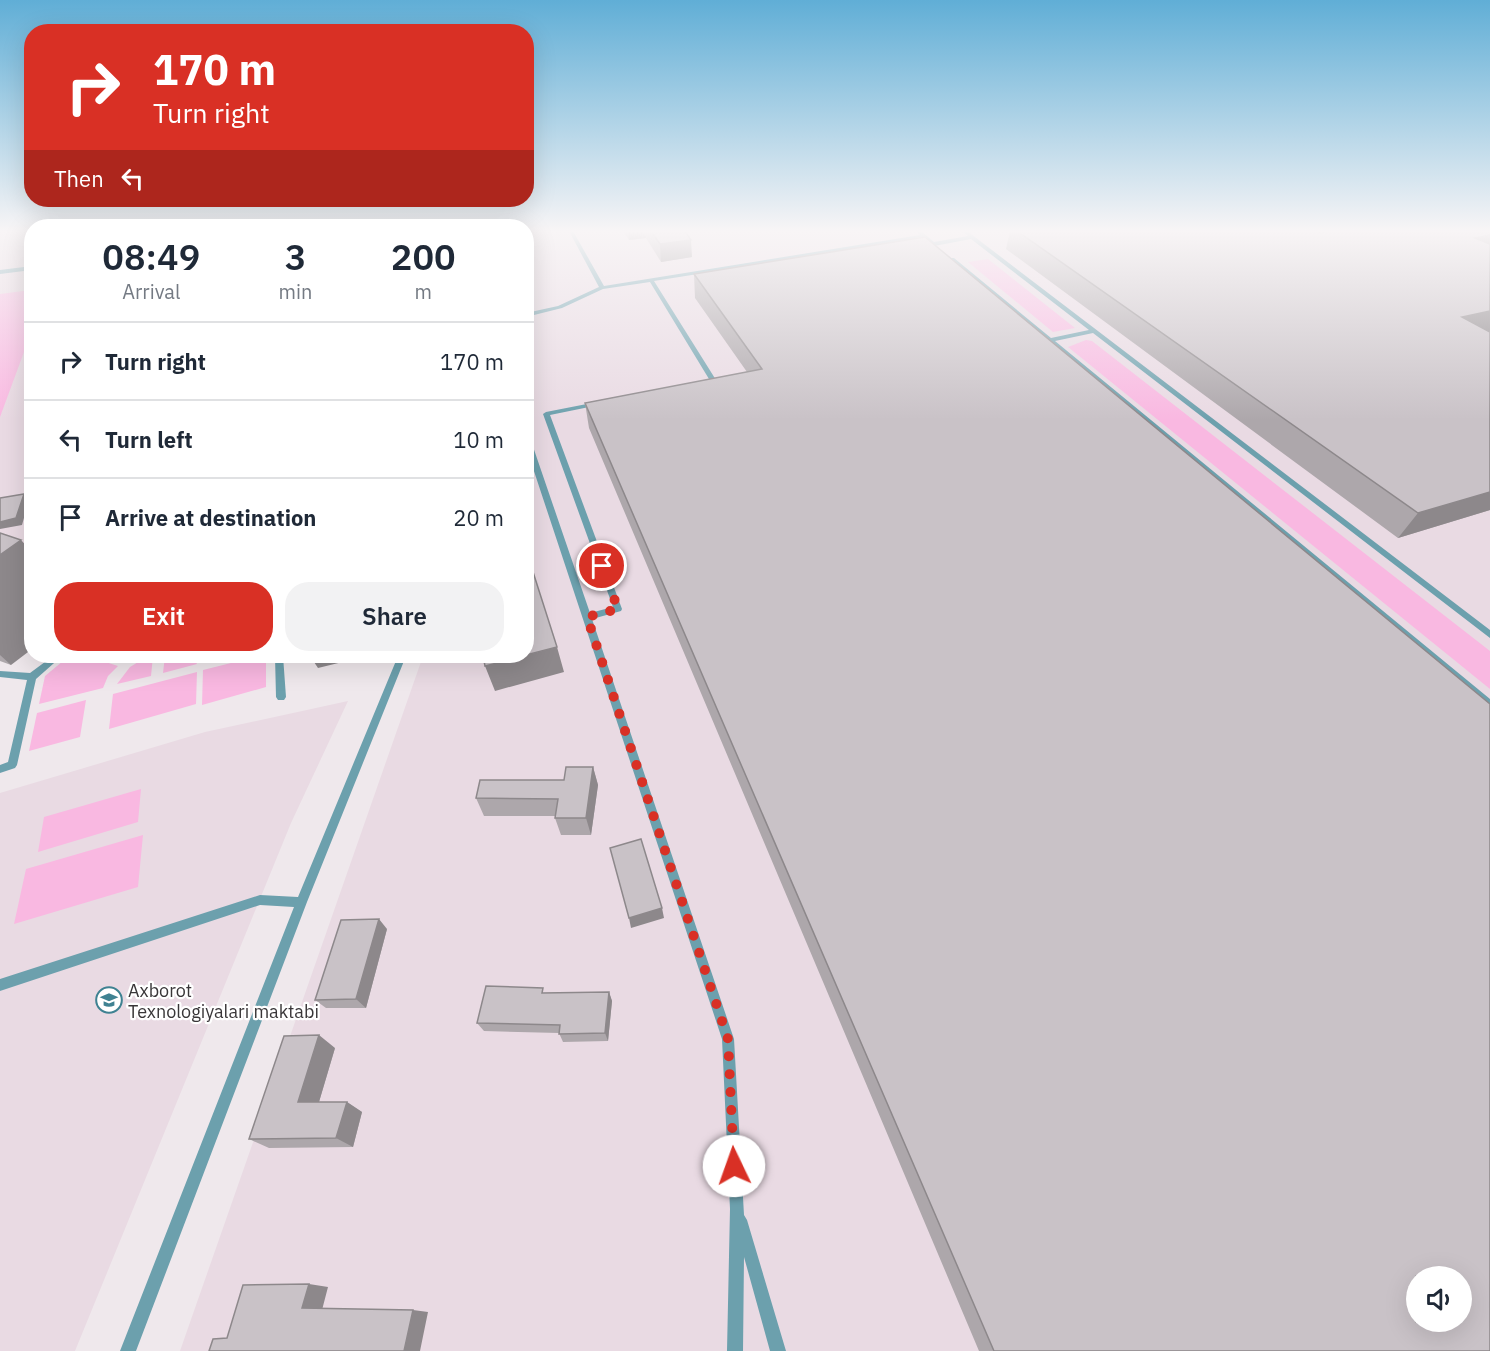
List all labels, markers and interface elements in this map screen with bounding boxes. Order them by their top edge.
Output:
text: 170 m [153,42,276,97]
icon: right [54,48,132,126]
text: Turn right [153,95,270,130]
icon: left [116,162,149,195]
text: Then [54,164,104,193]
text: 08:49 [102,233,200,280]
text: 3 [285,233,306,280]
text: 200 [391,233,456,280]
text: Arrival [122,278,180,305]
text: min [279,278,312,305]
text: m [414,278,432,305]
icon: right [54,345,87,378]
text: Turn right [105,347,206,376]
text: 170 m [440,347,504,376]
icon: left [54,423,87,456]
text: Turn left [105,425,193,454]
text: 10 m [453,425,504,454]
icon: arrive [54,501,87,534]
text: Arrive at destination [105,503,316,532]
text: 20 m [453,503,504,532]
pin [576,540,627,591]
icon: arrive [585,549,618,582]
button: Exit [54,582,273,651]
button: Share [285,582,504,651]
place label: Axborot Texnologiyalari maktabi [128,979,319,1023]
school or university icon: Axborot Texnologiyalari maktabi [94,985,124,1015]
position arrow [702,1134,766,1198]
map controls [1406,1266,1472,1332]
button: sound [1406,1266,1472,1332]

